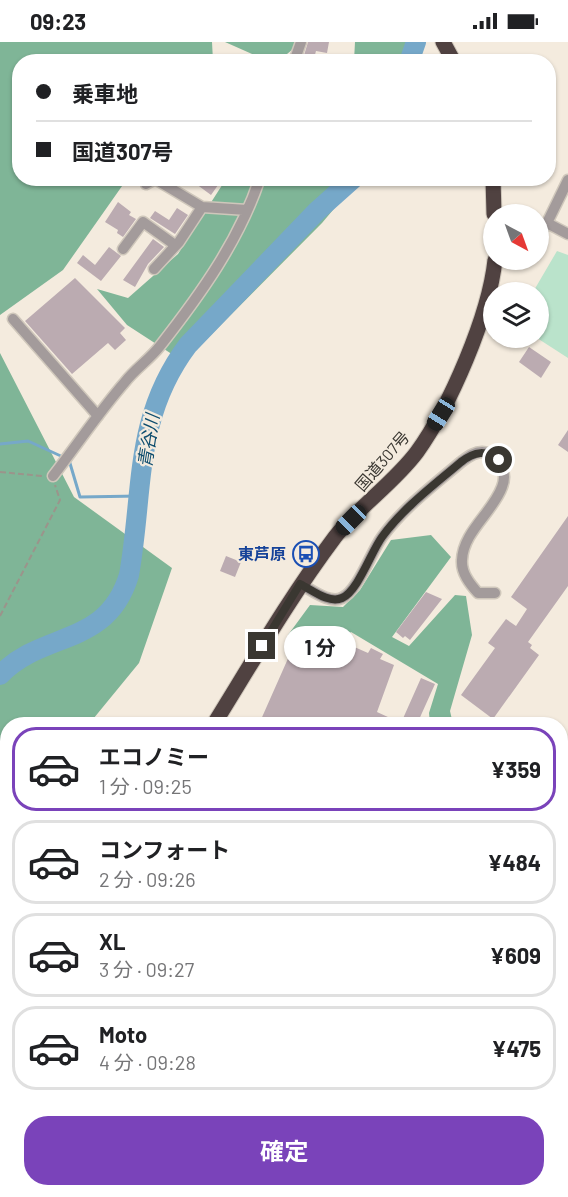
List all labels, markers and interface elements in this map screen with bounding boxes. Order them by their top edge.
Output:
text: 09:23 [30,8,86,34]
text: 乗車地 [72,80,138,106]
text: 国道307号 [72,138,173,164]
north arrow [483,204,549,270]
map controls [483,204,549,348]
button: layers [483,282,549,348]
car [424,394,458,434]
water label: 青谷川 [133,410,163,469]
street label: 国道307号 [351,427,413,494]
route start [485,446,512,473]
car [332,501,370,539]
bus stop icon: 東芦原 [291,539,321,569]
place label: 東芦原 [238,544,286,563]
callout: 1 分 [283,625,355,667]
route end [248,632,275,659]
text: 1 分 [304,635,336,659]
icon: car [27,742,81,796]
text: エコノミー [99,743,209,769]
text: ¥359 [490,756,541,782]
text: 1 分 · 09:25 [99,774,192,798]
icon: car [27,835,81,889]
text: コンフォート [99,836,230,862]
text: ¥484 [487,849,541,875]
text: 2 分 · 09:26 [99,867,195,891]
icon: car [27,928,81,982]
text: XL [99,928,125,954]
text: ¥609 [490,942,541,968]
text: 3 分 · 09:27 [99,957,194,981]
icon: car [27,1021,81,1075]
text: Moto [99,1021,147,1047]
text: ¥475 [491,1035,541,1061]
text: 4 分 · 09:28 [99,1050,196,1074]
button: 確定 [24,1116,544,1185]

